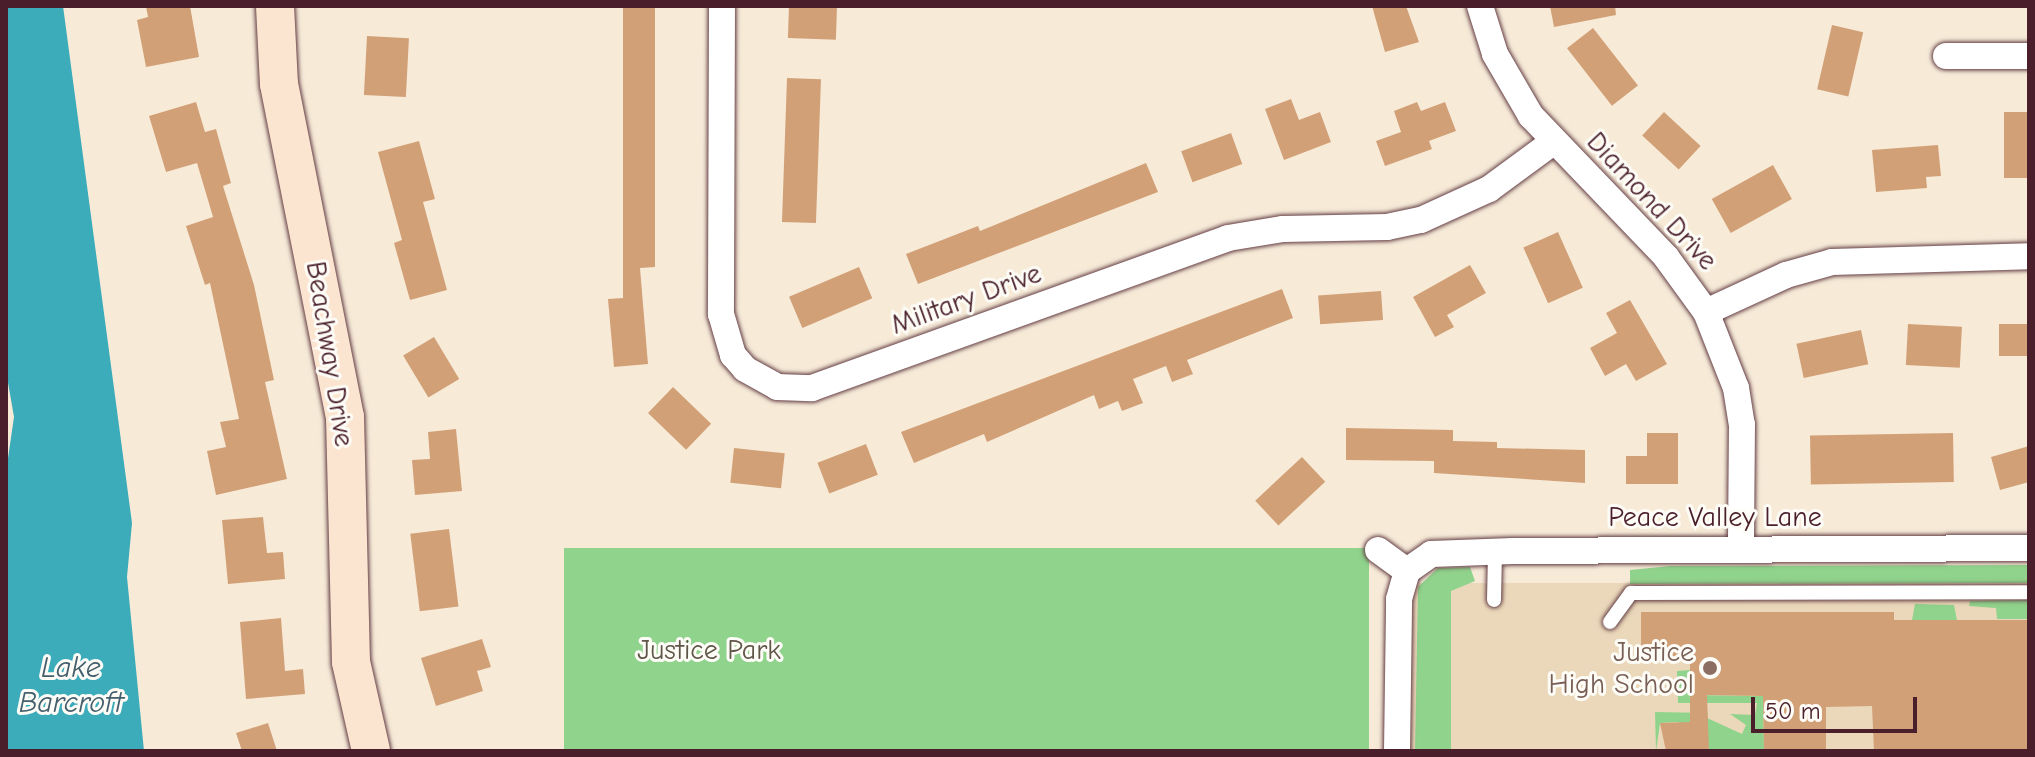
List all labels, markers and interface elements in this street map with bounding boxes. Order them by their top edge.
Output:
street label: Diamond Drive [1580,125,1724,277]
street label: Military Drive [886,256,1046,342]
street label: Beachway Drive [299,259,361,449]
street label: Peace Valley Lane [1608,500,1822,534]
park label: Justice Park [637,633,781,667]
place label: Justice High School [1548,635,1694,701]
water label: Lake Barcroft [19,650,123,720]
marker: Justice High School [1701,659,1719,677]
scale bar [1755,681,1921,731]
text: 50 m [1765,697,1821,725]

